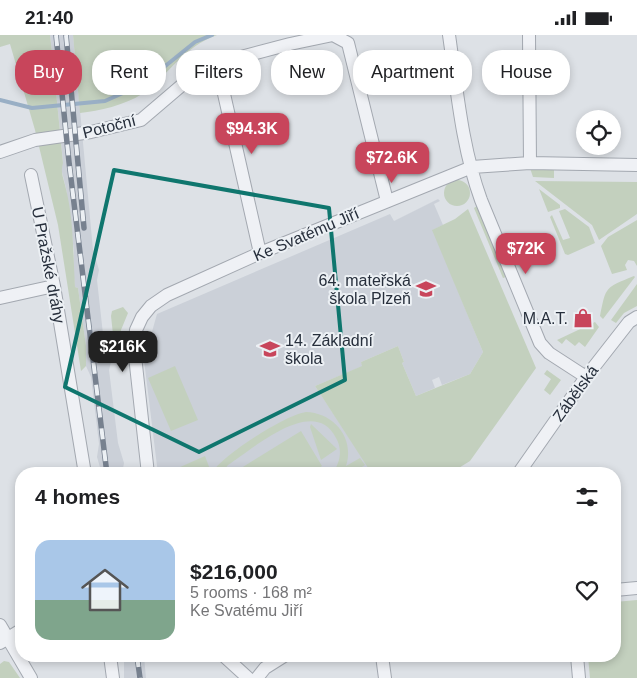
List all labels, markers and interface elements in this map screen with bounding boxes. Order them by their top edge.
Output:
text: 21:40 [25,7,74,28]
chip: Buy [15,50,82,95]
chip: Rent [92,50,166,95]
chip: Filters [176,50,261,95]
chip: New [271,50,343,95]
chip: Apartment [353,50,472,95]
chip: House [482,50,570,95]
map controls [576,110,621,155]
button: locate [576,110,621,155]
street label: Potoční [81,112,138,141]
pin: $94.3K [211,113,293,155]
text: $94.3K [226,120,278,137]
pin: $72.6K [351,141,433,184]
text: $72.6K [366,149,418,166]
street label: Ke Svatému Jiří [251,204,362,264]
street label: U Pražské dráhy [29,205,68,325]
pin: $72K [496,233,556,275]
text: $72K [507,240,545,257]
place label: 64. mateřská škola Plzeň [319,272,411,307]
school or university icon: 64. mateřská škola Plzeň [415,278,437,300]
shop icon: M.A.T. [572,307,594,329]
place label: M.A.T. [523,310,568,327]
pin: $216K [88,331,158,373]
place label: 14. Základní škola [285,332,374,367]
text: $216K [99,338,147,355]
school or university icon: 14. Základní škola [259,338,281,360]
street label: Zábělská [549,362,601,425]
icon: filters [573,483,601,511]
text: 4 homes [35,485,120,508]
icon: home [75,560,135,620]
text: $216,000 [190,560,278,583]
icon: heart [573,576,601,604]
text: 5 rooms · 168 m² [190,584,312,601]
text: Ke Svatému Jiří [190,602,303,619]

